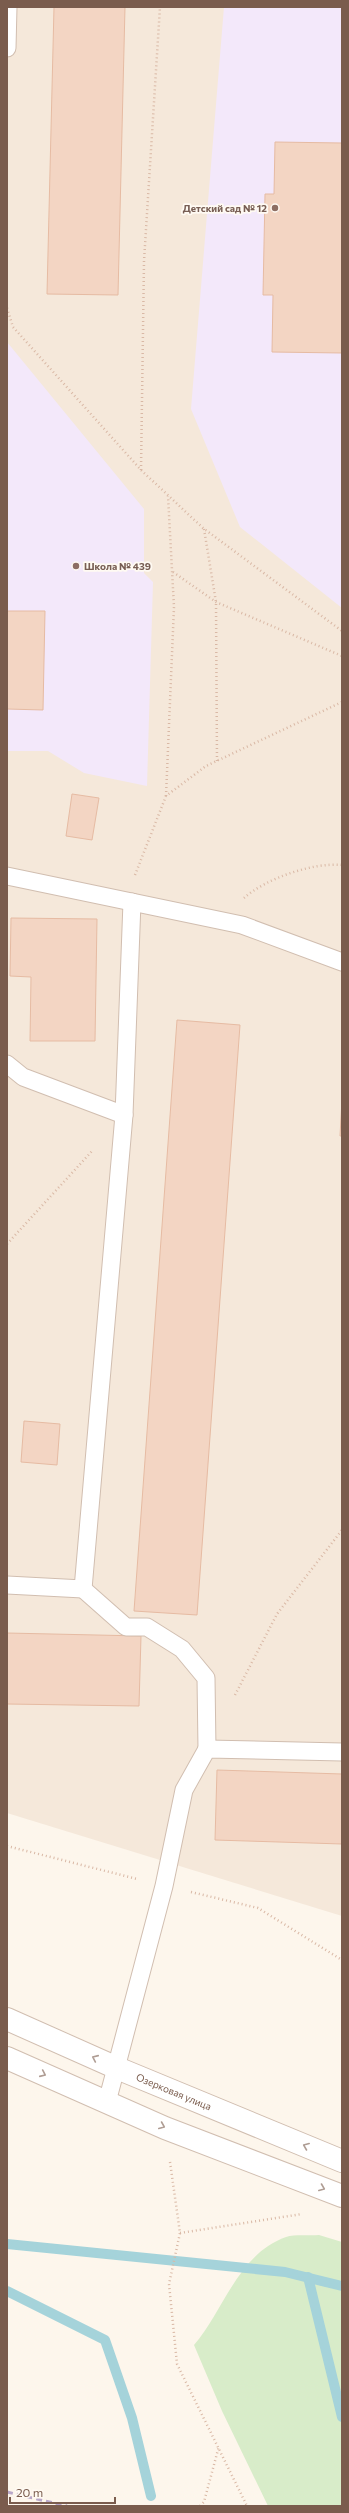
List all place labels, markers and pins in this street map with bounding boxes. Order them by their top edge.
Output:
place label: Детский сад № 12 [183,202,267,214]
marker: Детский сад № 12 [270,203,280,213]
place label: Школа № 439 [84,560,151,572]
marker: Школа № 439 [71,561,81,571]

